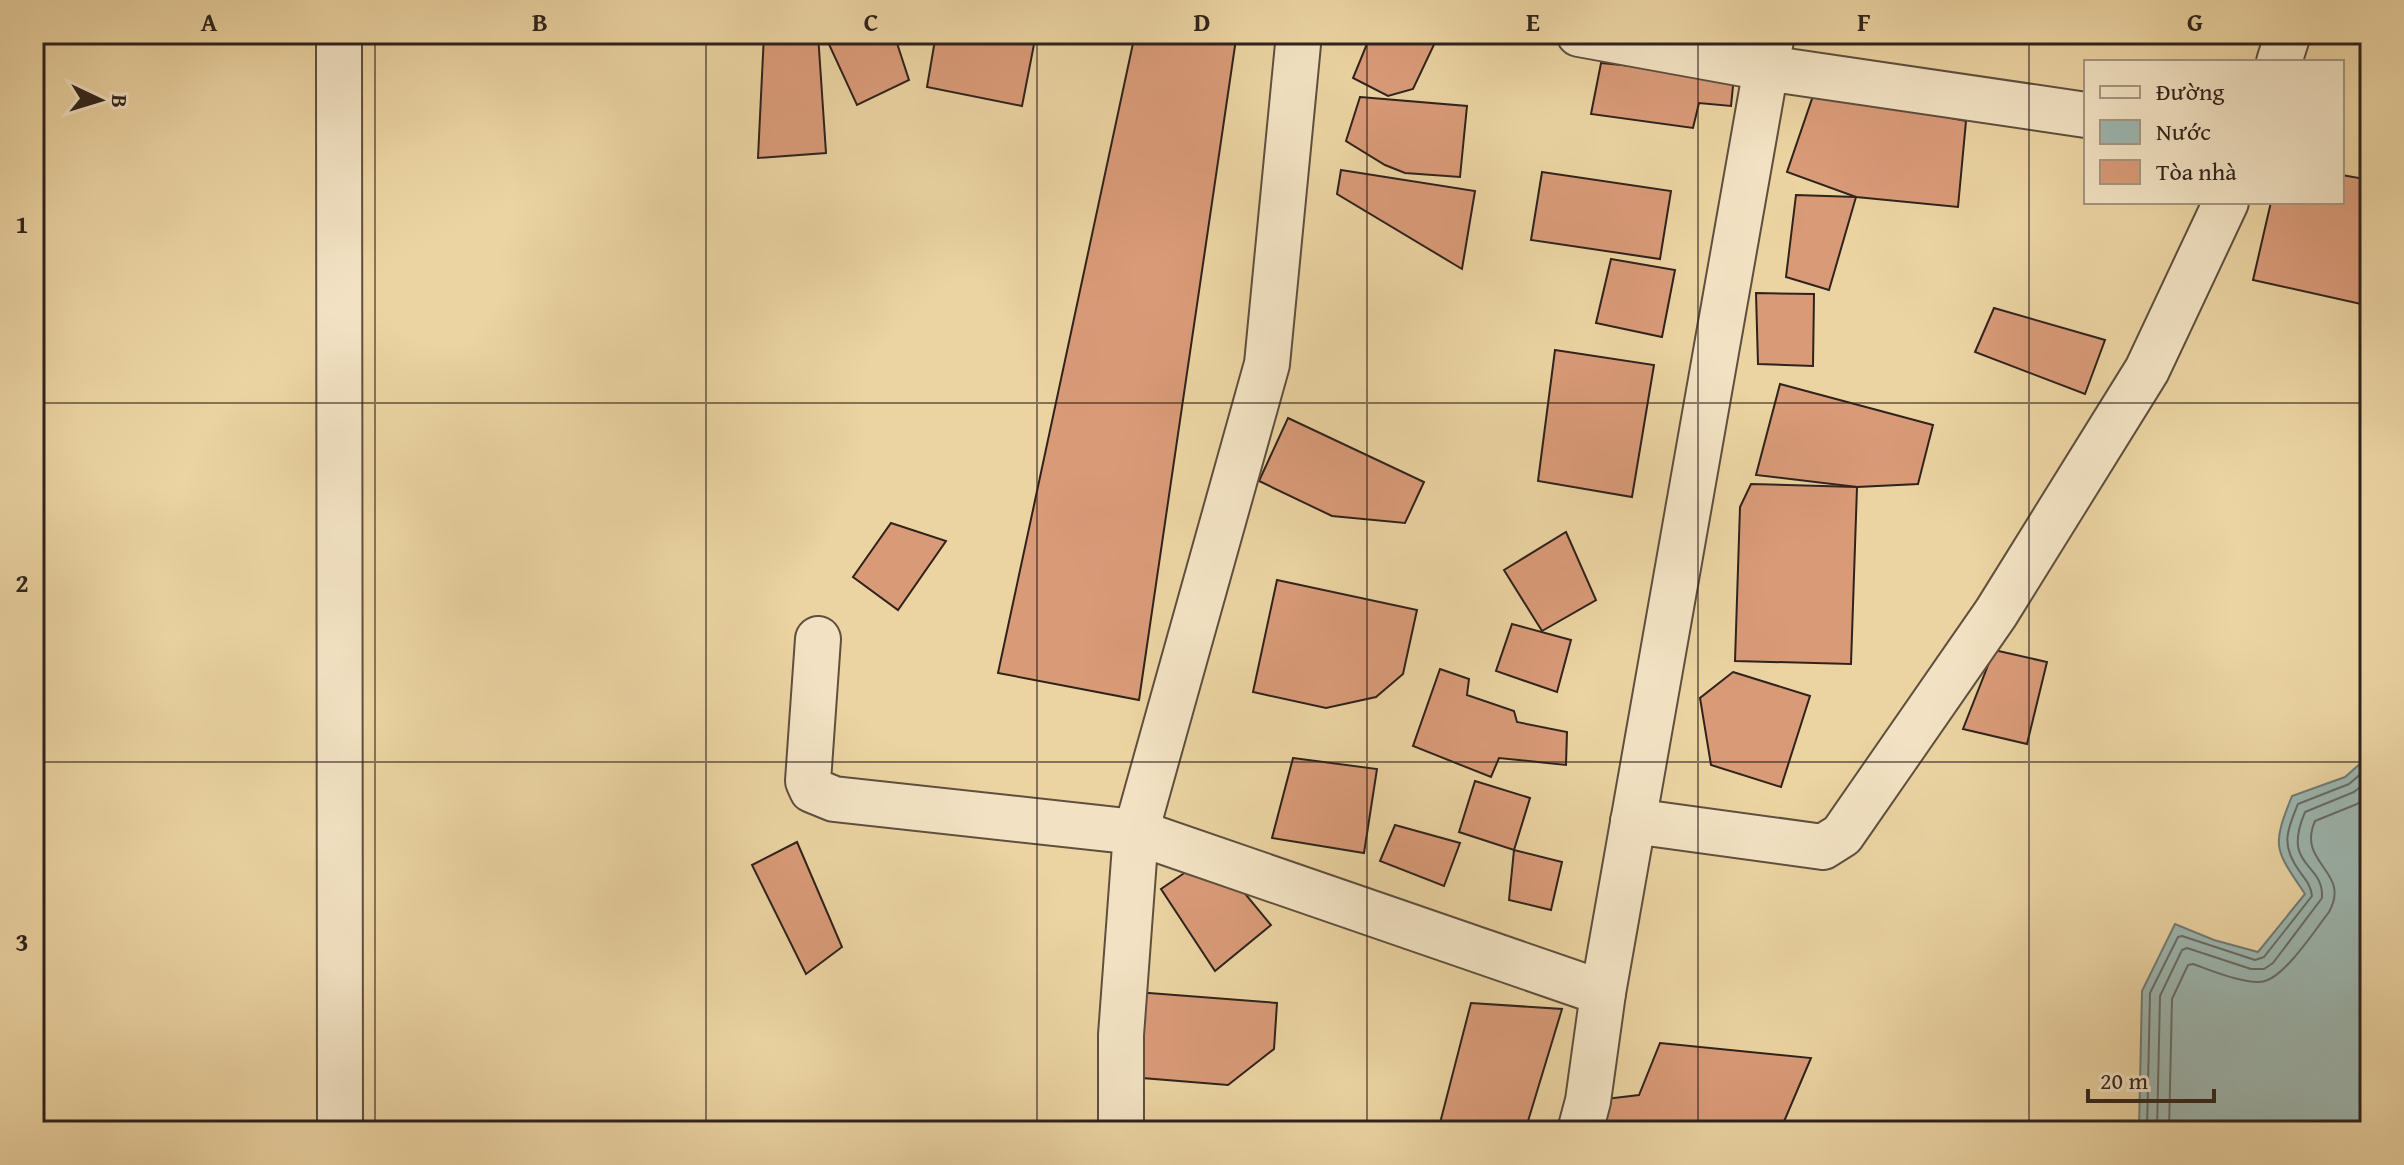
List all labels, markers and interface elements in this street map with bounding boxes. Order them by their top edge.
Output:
text: A [201,2,218,41]
text: B [532,2,548,41]
text: C [864,2,878,41]
text: D [1194,2,1210,41]
text: E [1526,2,1540,41]
text: F [1857,2,1871,41]
text: G [2187,2,2203,41]
north arrow [60,60,140,140]
legend [2084,60,2344,204]
text: Đường [2156,74,2225,109]
text: B [104,93,136,109]
text: Nước [2156,114,2211,149]
text: Tòa nhà [2156,154,2237,189]
text: 1 [15,204,29,243]
text: 2 [15,563,29,602]
text: 3 [15,922,29,961]
scale bar [2088,1053,2214,1103]
text: 20 m [2100,1063,2148,1098]

